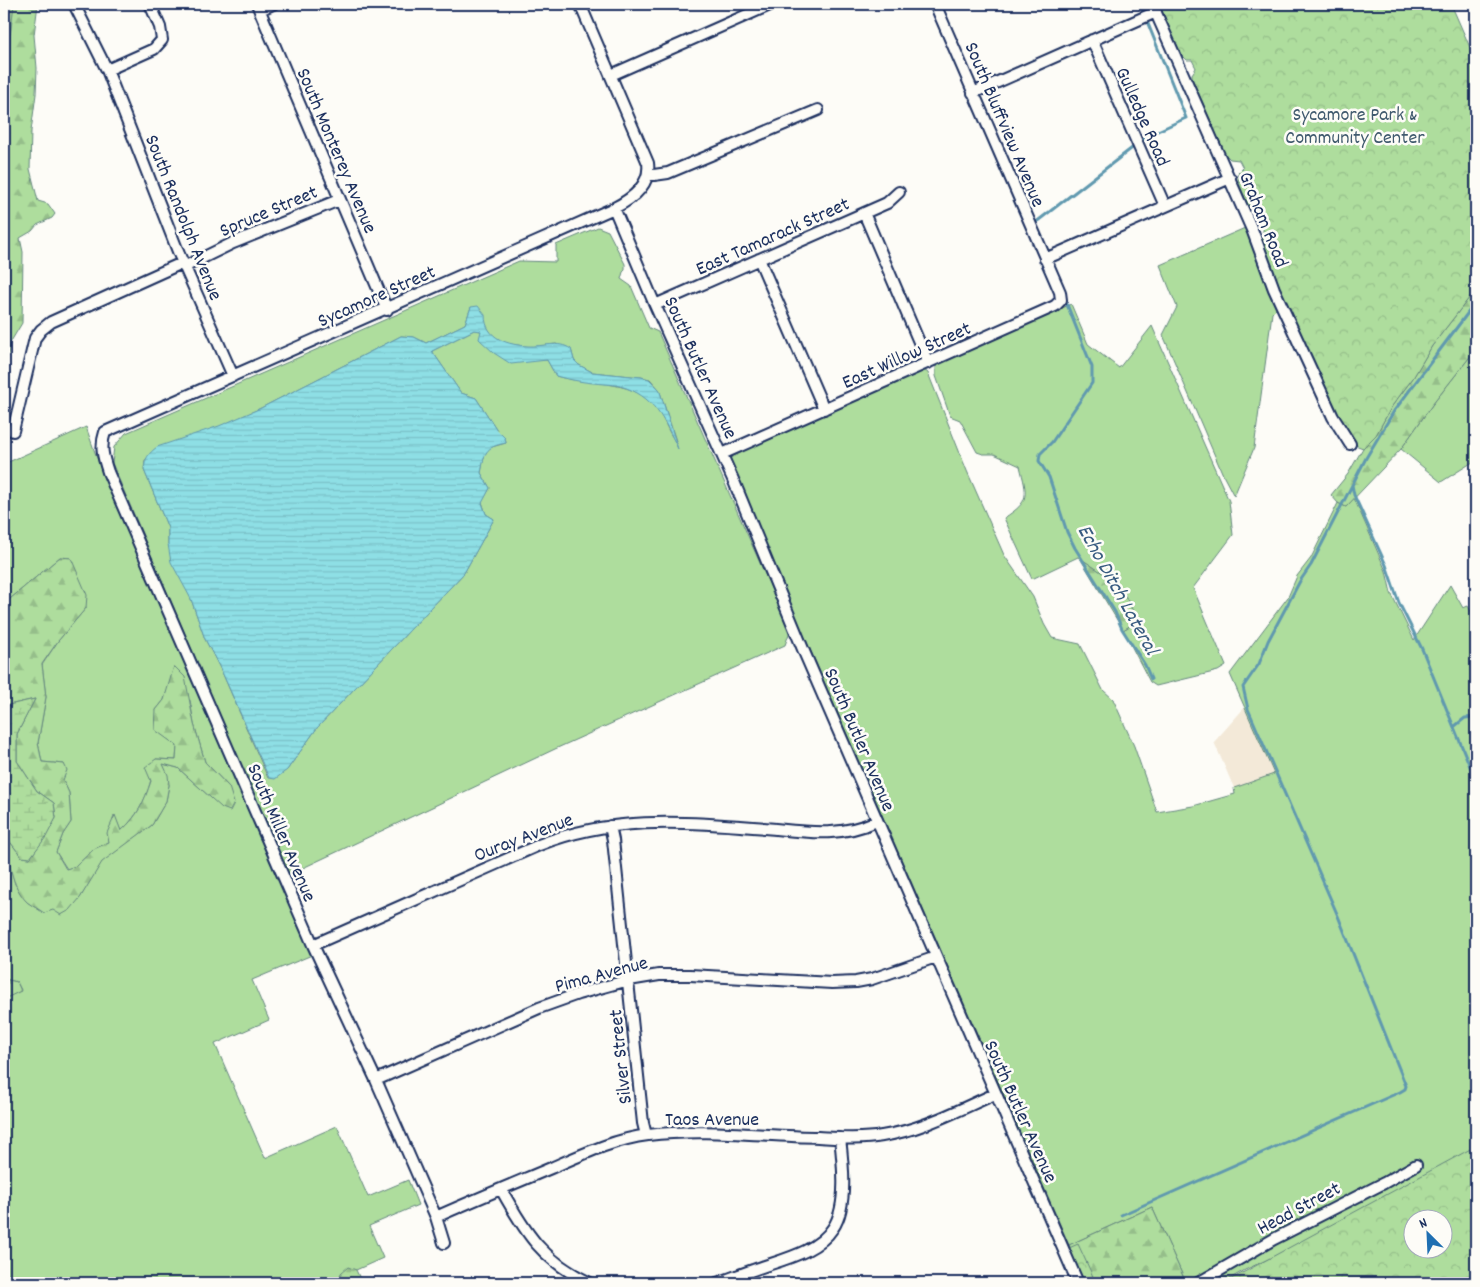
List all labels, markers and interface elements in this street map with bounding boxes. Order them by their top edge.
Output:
street label: South Bluffview Avenue [956,38,1051,212]
street label: Gulledge Road [1107,63,1176,171]
street label: South Monterey Avenue [288,64,383,238]
park label: Sycamore Park & Community Center [1285,102,1425,153]
street label: South Randolph Avenue [136,131,228,305]
street label: Graham Road [1230,168,1294,272]
street label: Spruce Street [216,180,323,246]
street label: East Tamarack Street [692,191,855,284]
street label: Sycamore Street [314,259,441,336]
street label: South Butler Avenue [655,293,743,444]
street label: East Willow Street [838,316,976,398]
water label: Echo Ditch Lateral [1068,520,1166,663]
street label: South Butler Avenue [815,664,901,816]
street label: South Miller Avenue [238,760,322,907]
street label: Ouray Avenue [470,807,578,871]
street label: Pima Avenue [552,950,652,1002]
street label: Silver Street [603,1008,641,1105]
street label: South Butler Avenue [975,1037,1063,1188]
street label: Taos Avenue [665,1107,759,1135]
street label: Head Street [1253,1176,1346,1243]
north arrow [1402,1210,1452,1260]
text: N [1416,1213,1431,1234]

